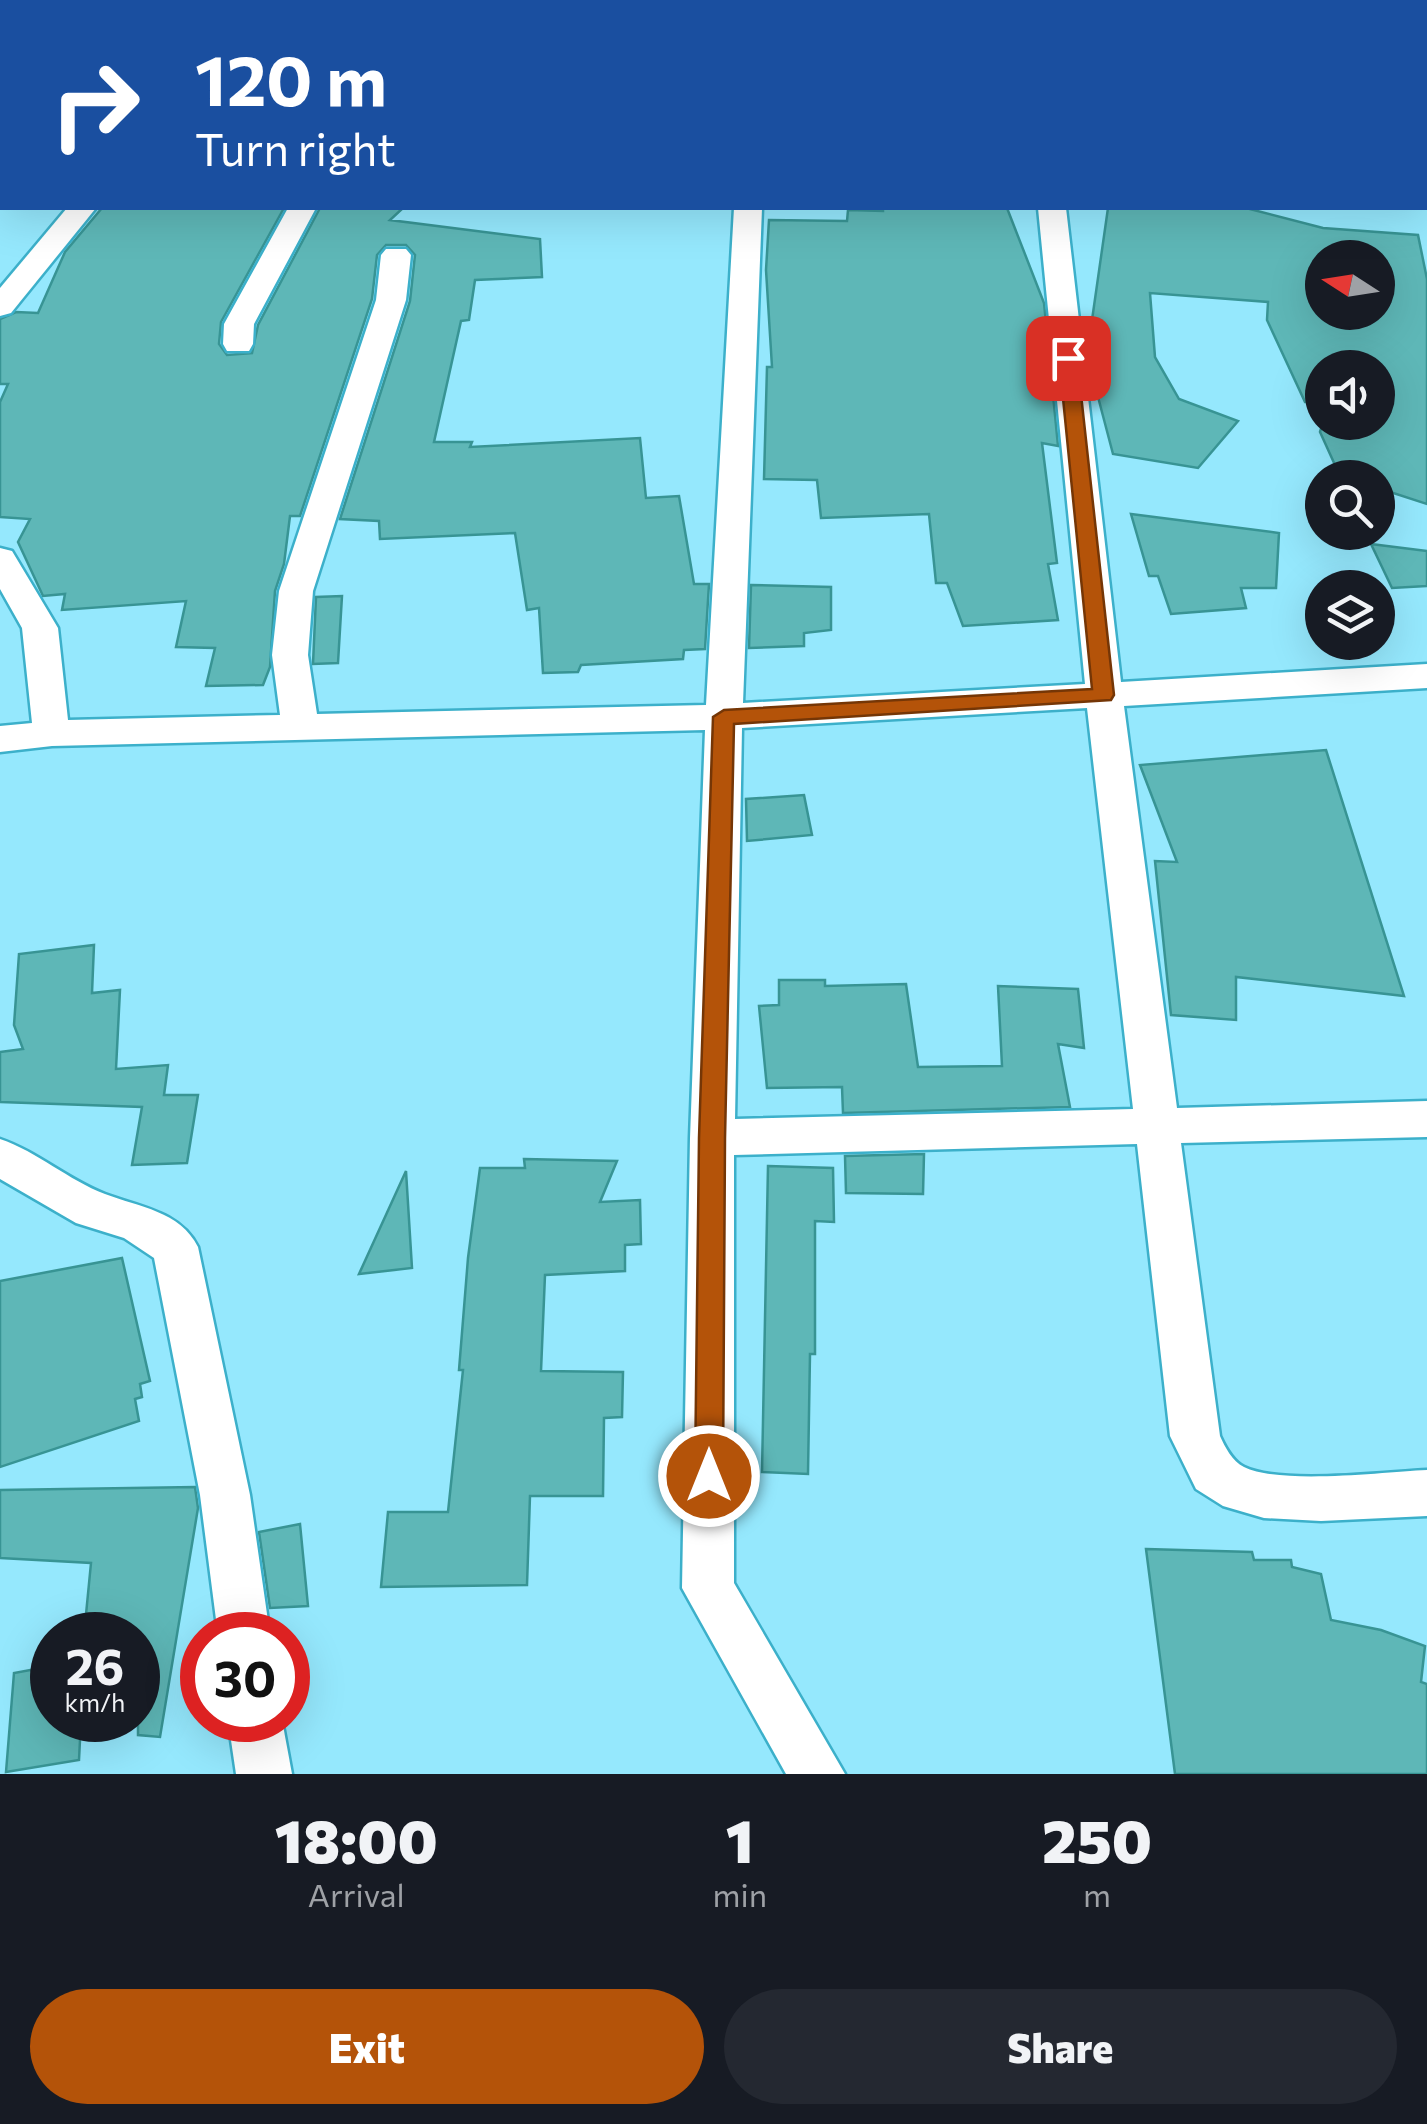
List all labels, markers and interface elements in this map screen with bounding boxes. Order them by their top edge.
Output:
text: 120 m [195,35,387,120]
icon: right [30,40,160,170]
text: Turn right [195,120,396,175]
north arrow [1305,240,1395,330]
map controls [1305,240,1395,660]
pin [1026,316,1111,401]
icon: arrive [1041,331,1096,386]
button: sound [1305,350,1395,440]
button: search [1305,460,1395,550]
button: layers [1305,570,1395,660]
position arrow [657,1424,761,1528]
speed limit sign: 30 [180,1612,310,1742]
text: 26 [65,1634,124,1695]
text: km/h [65,1687,125,1717]
text: 18:00 [275,1802,438,1875]
text: 1 [726,1802,754,1875]
text: 250 [1042,1802,1152,1875]
text: Arrival [308,1874,405,1914]
text: min [713,1874,767,1914]
text: m [1083,1874,1111,1914]
button: Exit [30,1989,704,2104]
button: Share [724,1989,1397,2104]

